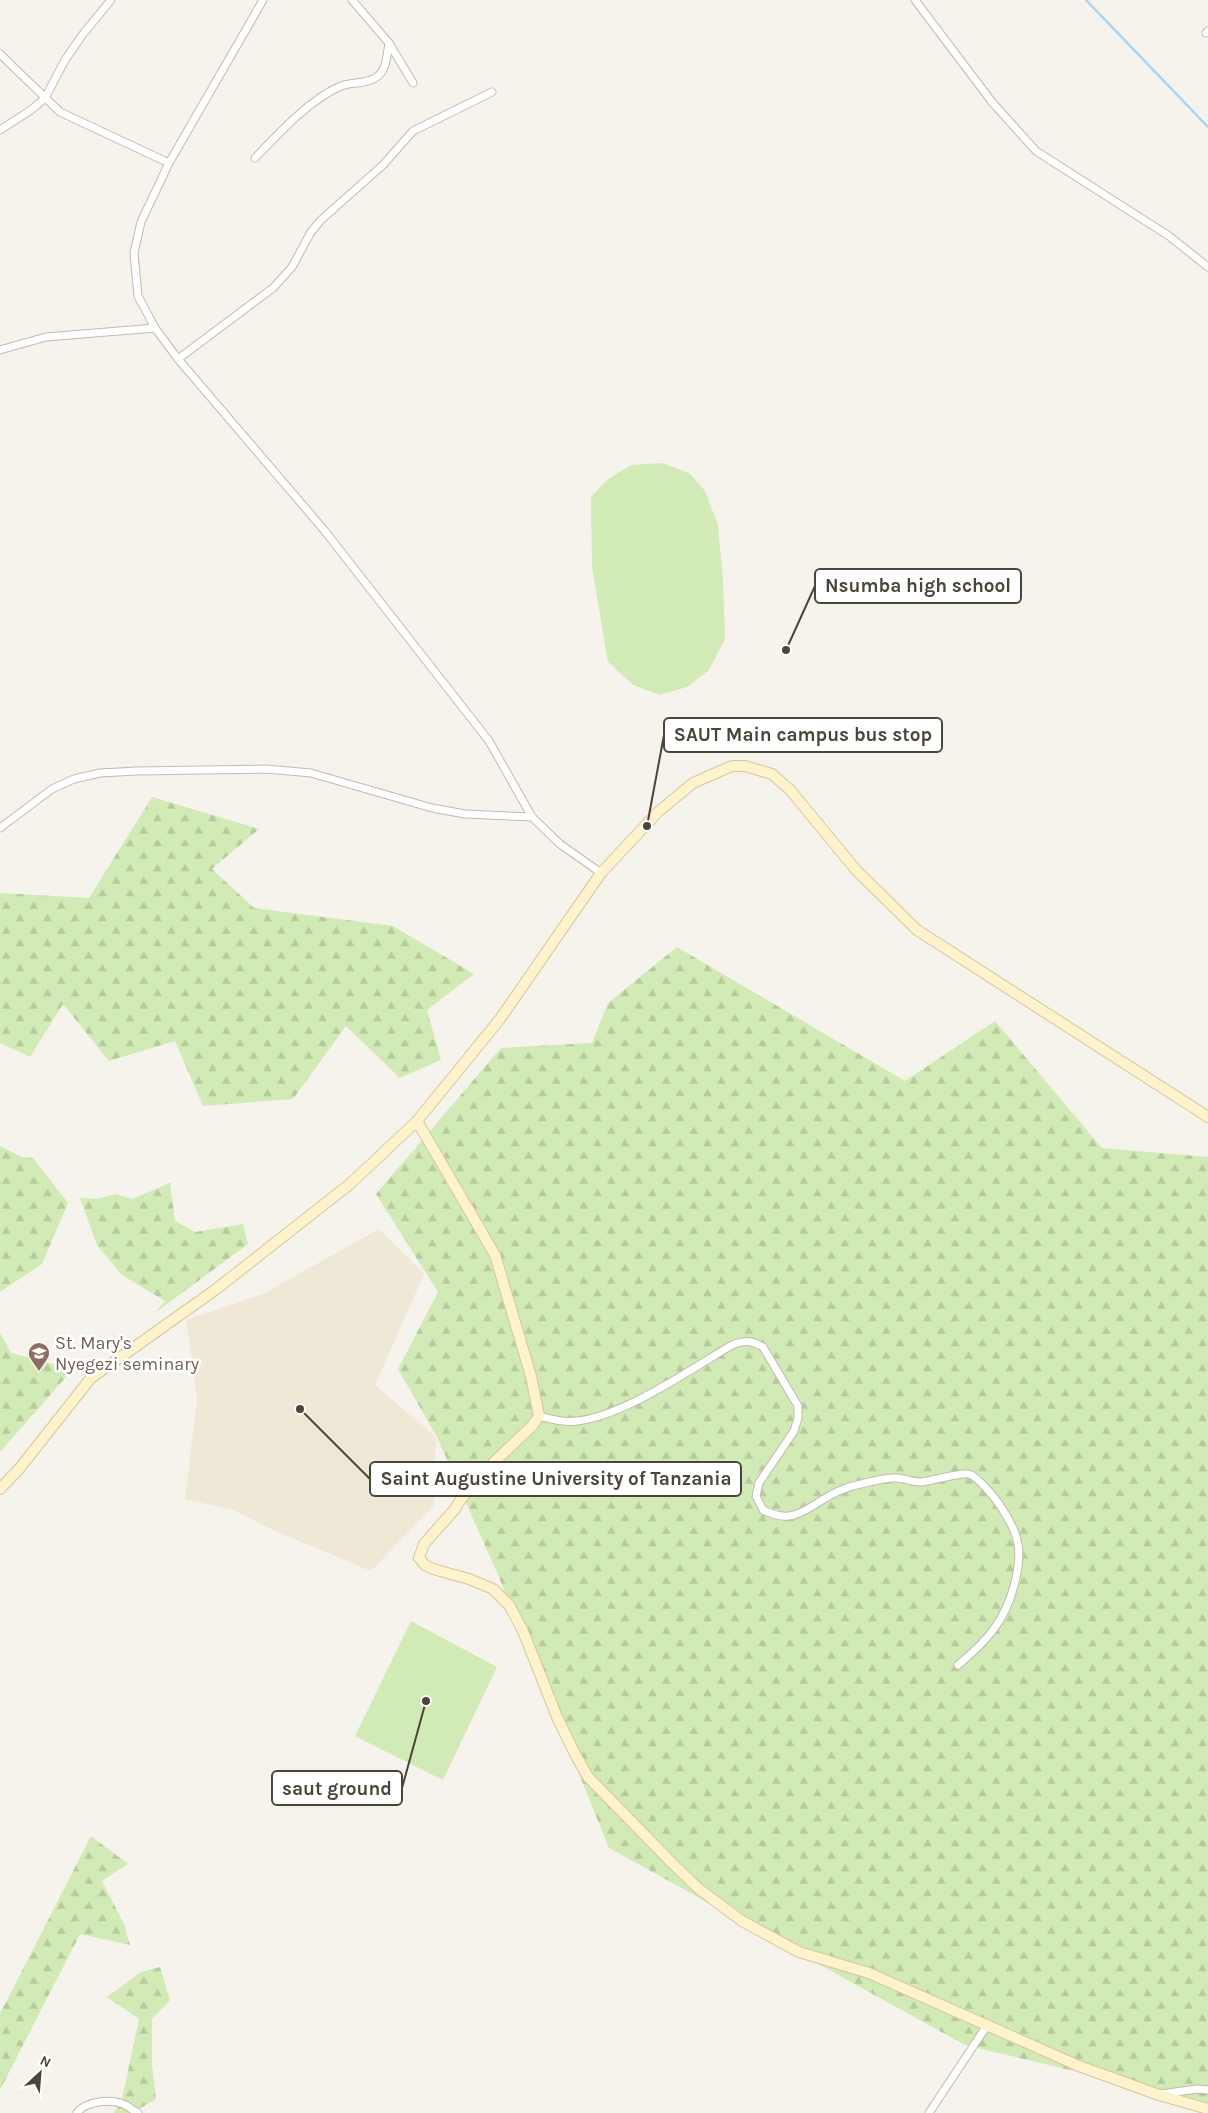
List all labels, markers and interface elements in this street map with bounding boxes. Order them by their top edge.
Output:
callout: Nsumba high school [815,569,1021,603]
text: Nsumba high school [825,575,1011,597]
callout: SAUT Main campus bus stop [664,718,942,752]
text: SAUT Main campus bus stop [674,724,932,746]
place label: St. Mary's Nyegezi seminary [55,1332,200,1375]
school or university icon: St. Mary's Nyegezi seminary [27,1341,51,1372]
callout: Saint Augustine University of Tanzania [370,1462,741,1496]
text: Saint Augustine University of Tanzania [380,1468,732,1490]
callout: saut ground [272,1771,402,1805]
text: saut ground [282,1778,392,1800]
north arrow [15,2048,65,2098]
text: N [37,2052,54,2072]

